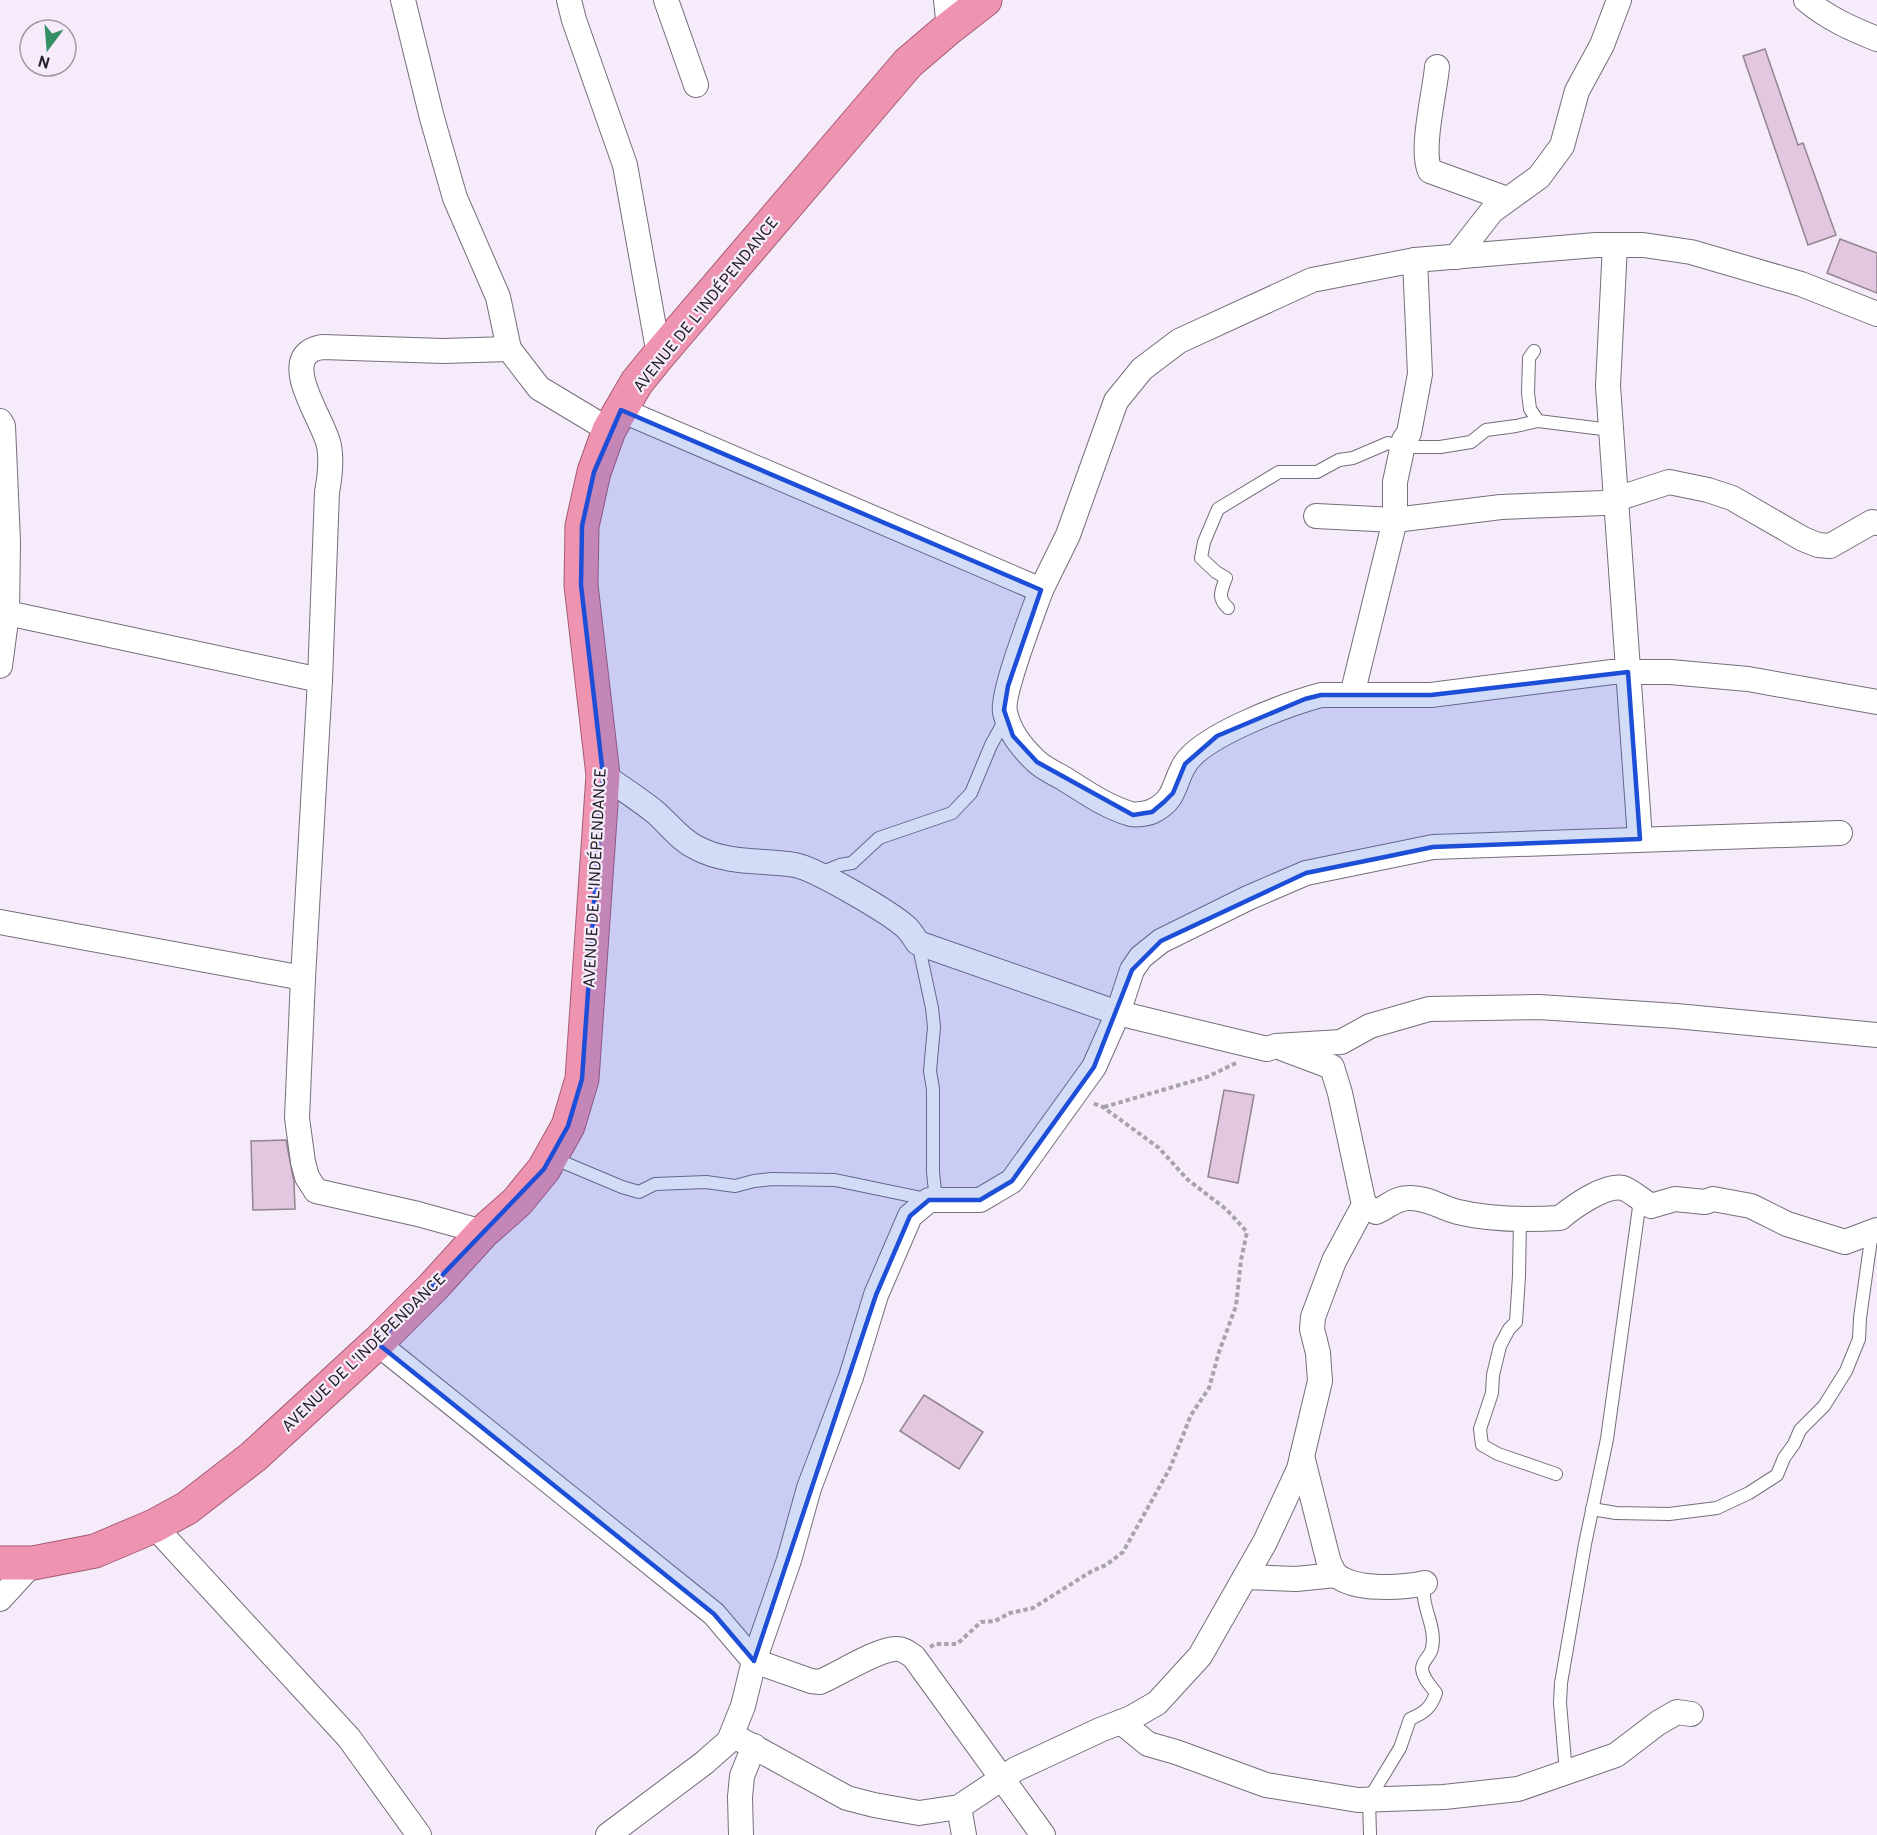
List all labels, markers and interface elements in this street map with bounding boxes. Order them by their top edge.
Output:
north arrow [18,18,78,78]
text: N [36,49,53,72]
street label: AVENUE DE L'INDÉPENDANCE [628,212,784,397]
street label: AVENUE DE L'INDÉPENDANCE [578,768,612,988]
street label: AVENUE DE L'INDÉPENDANCE [277,1268,450,1437]

